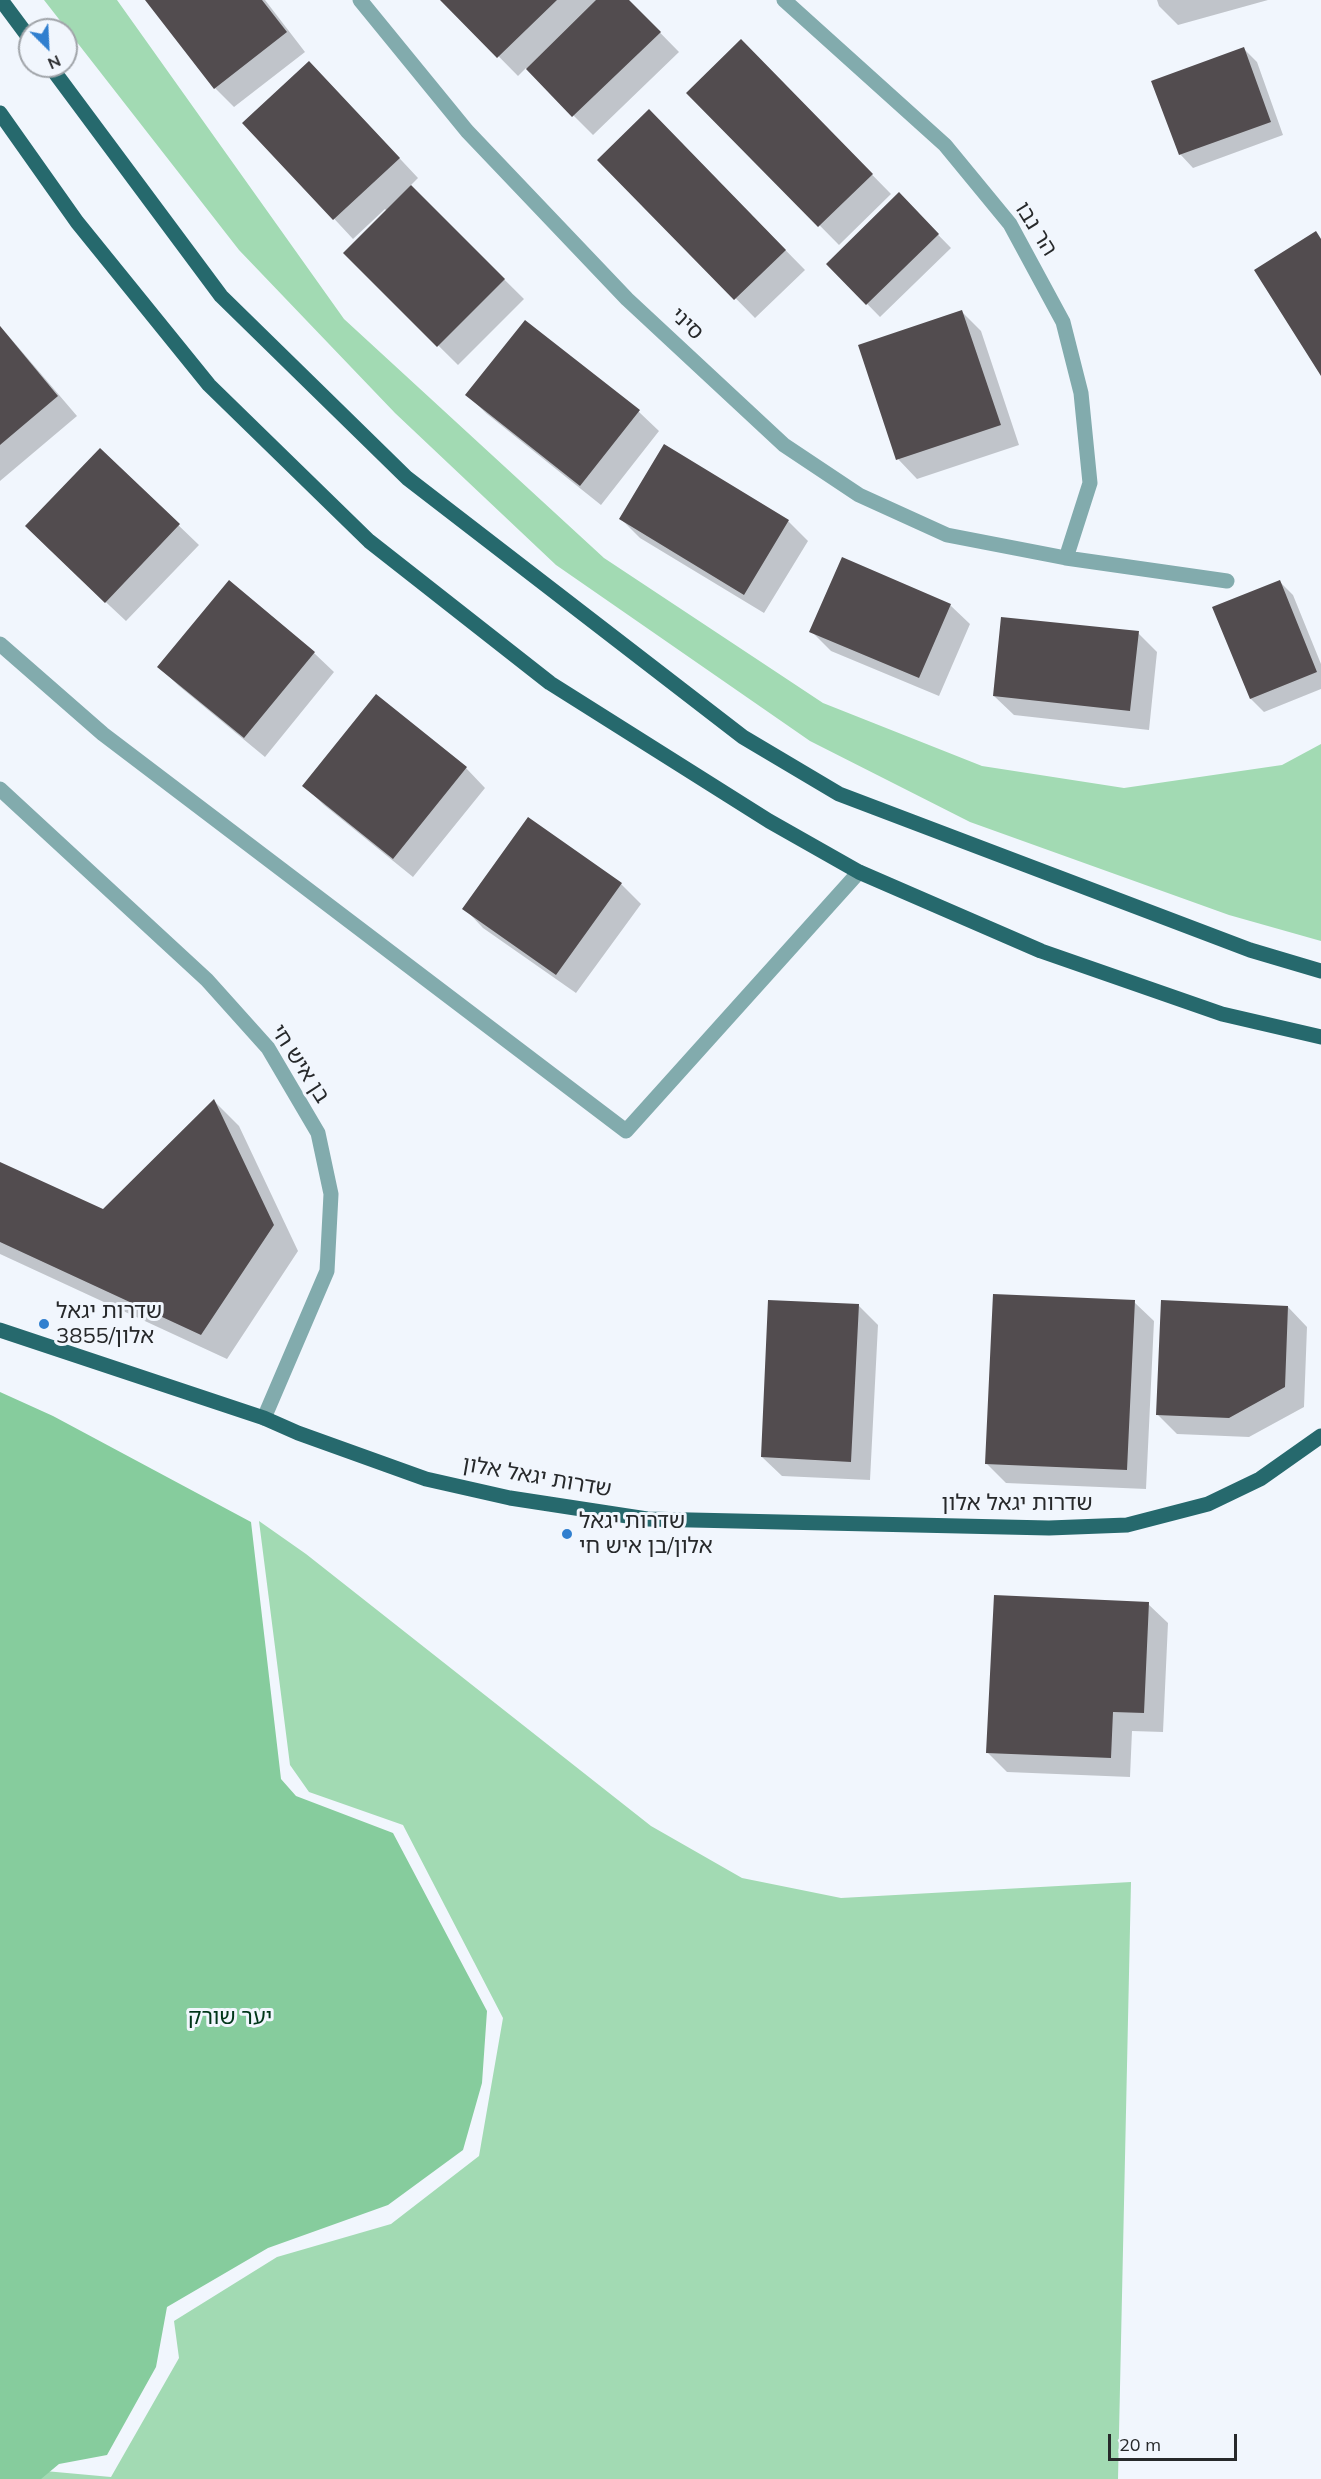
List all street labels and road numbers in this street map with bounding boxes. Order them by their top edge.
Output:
street label: הר נבו [1009,197,1063,261]
street label: סיני [665,302,709,346]
street label: בן איש חי [265,1020,335,1108]
street label: שדרות יגאל אלון [460,1451,614,1503]
street label: שדרות יגאל אלון [942,1490,1092,1516]

